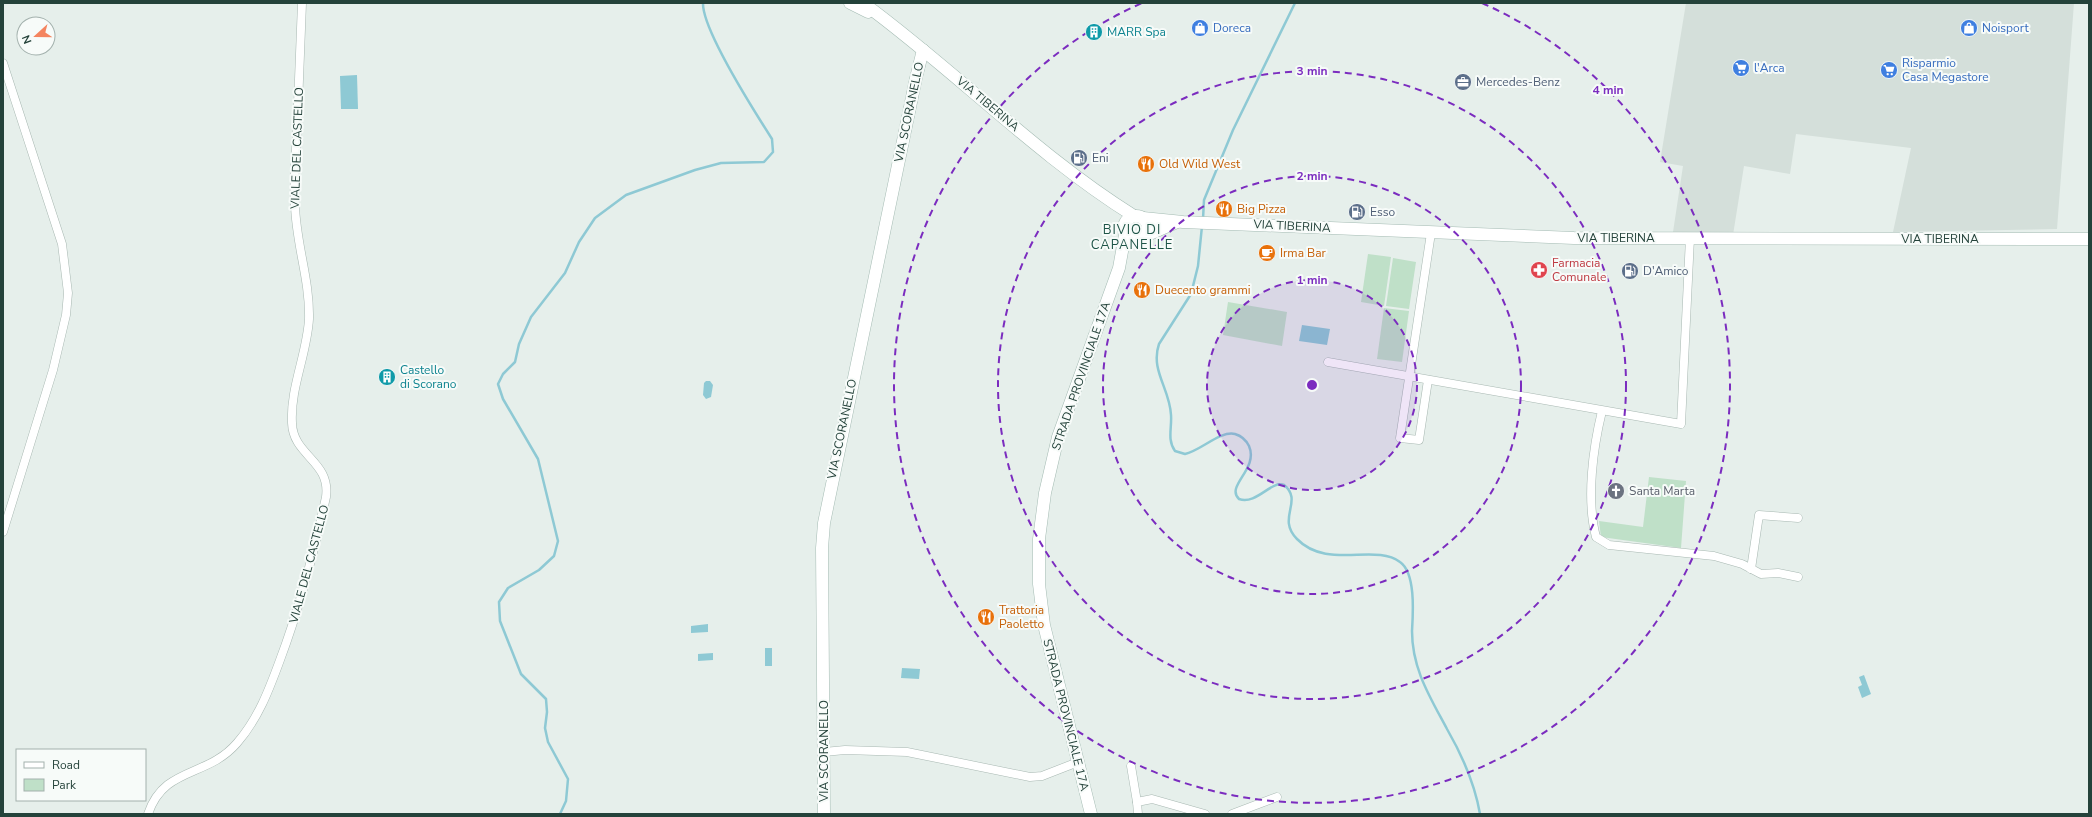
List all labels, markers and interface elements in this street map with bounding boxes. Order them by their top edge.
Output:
north arrow [16,16,56,56]
shop icon: Doreca [1190,18,1210,38]
shop icon: Noisport [1959,18,1979,38]
place label: Doreca [1213,20,1251,36]
place label: Noisport [1982,20,2029,36]
building icon: MARR Spa [1084,22,1104,42]
place label: MARR Spa [1107,24,1166,40]
text: N [19,33,36,46]
place label: Risparmio Casa Megastore [1902,55,1989,85]
supermarket icon: l'Arca [1731,58,1751,78]
place label: l'Arca [1754,60,1785,76]
supermarket icon: Risparmio Casa Megastore [1879,60,1899,80]
street label: VIA SCORANELLO [890,61,927,164]
text: 3 min [1296,63,1328,79]
street label: VIA TIBERINA [952,72,1023,135]
office icon: Mercedes-Benz [1453,72,1473,92]
place label: Mercedes-Benz [1476,74,1560,90]
text: 4 min [1592,82,1624,98]
street label: VIALE DEL CASTELLO [287,87,307,210]
fuel station icon: Eni [1069,148,1089,168]
place label: Eni [1092,150,1109,166]
restaurant icon: Old Wild West [1136,154,1156,174]
place label: Old Wild West [1159,156,1241,172]
text: 2 min [1296,168,1328,184]
restaurant icon: Big Pizza [1214,199,1234,219]
place label: Big Pizza [1237,201,1286,217]
fuel station icon: Esso [1347,202,1367,222]
place label: Esso [1370,204,1395,220]
street label: VIA TIBERINA [1252,216,1331,236]
district label: BIVIO DI CAPANELLE [1091,221,1173,254]
street label: VIA TIBERINA [1576,230,1655,246]
street label: VIA TIBERINA [1900,231,1979,247]
cafe icon: Irma Bar [1257,243,1277,263]
place label: Irma Bar [1280,245,1327,261]
place label: Farmacia Comunale [1552,255,1606,285]
pharmacy icon: Farmacia Comunale [1529,260,1549,280]
fuel station icon: D'Amico [1620,261,1640,281]
place label: D'Amico [1643,263,1689,279]
text: 1 min [1296,272,1328,288]
restaurant icon: Duecento grammi [1132,280,1152,300]
place label: Duecento grammi [1155,282,1251,298]
street label: STRADA PROVINCIALE 17A [1048,299,1114,452]
place label: Castello di Scorano [400,362,457,392]
building icon: Castello di Scorano [377,367,397,387]
street label: VIA SCORANELLO [823,378,860,481]
centre of rings [1305,378,1319,392]
church icon: Santa Marta [1606,481,1626,501]
place label: Santa Marta [1629,483,1695,499]
street label: VIALE DEL CASTELLO [285,503,333,626]
place label: Trattoria Paoletto [999,602,1044,632]
restaurant icon: Trattoria Paoletto [976,607,996,627]
street label: STRADA PROVINCIALE 17A [1039,637,1093,793]
street label: VIA SCORANELLO [816,700,832,803]
legend [16,749,146,801]
text: Road [52,757,80,773]
text: Park [52,777,77,793]

